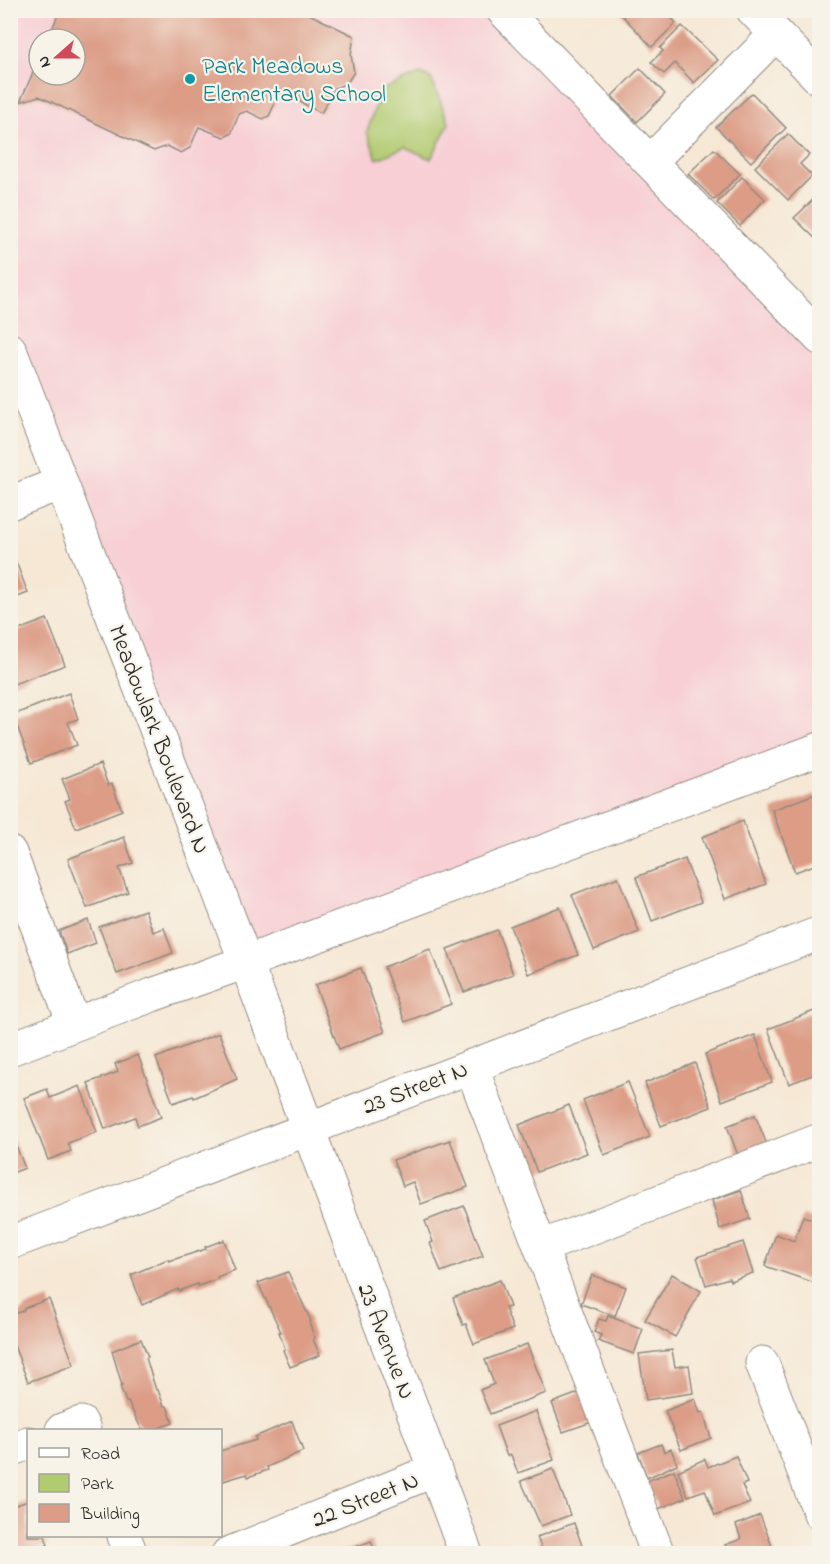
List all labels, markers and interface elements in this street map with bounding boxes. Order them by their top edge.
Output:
north arrow [27,27,87,87]
place label: Park Meadows Elementary School [202,50,386,114]
text: N [32,52,58,71]
marker: Park Meadows Elementary School [183,72,197,86]
street label: Meadowlark Boulevard N [98,620,218,860]
street label: 23 Street N [358,1053,474,1125]
street label: 23 Avenue N [347,1279,423,1405]
legend [27,1429,222,1537]
text: Road [81,1442,120,1468]
street label: 22 Street N [307,1464,425,1539]
text: Park [81,1472,114,1498]
text: Building [80,1502,140,1529]

